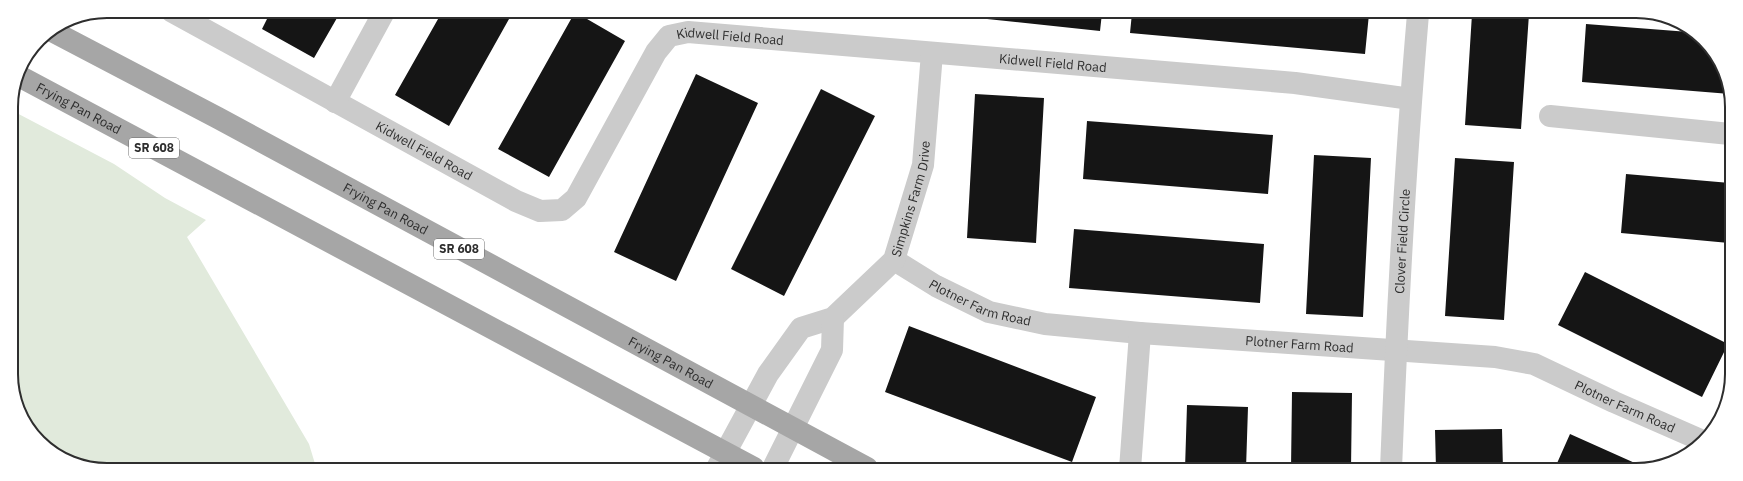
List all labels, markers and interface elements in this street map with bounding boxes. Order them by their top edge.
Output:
street label: Kidwell Field Road [675,24,784,49]
street label: Kidwell Field Road [998,50,1107,76]
street label: Frying Pan Road [33,79,124,138]
street label: Kidwell Field Road [373,117,475,184]
road number: SR 608 [129,138,179,158]
street label: Simpkins Farm Drive [887,140,934,259]
street label: Frying Pan Road [340,179,431,239]
street label: Clover Field Circle [1391,188,1414,294]
road number: SR 608 [434,239,484,259]
street label: Plotner Farm Road [926,276,1033,330]
street label: Plotner Farm Road [1245,332,1354,356]
street label: Frying Pan Road [625,333,716,393]
street label: Plotner Farm Road [1572,377,1678,437]

